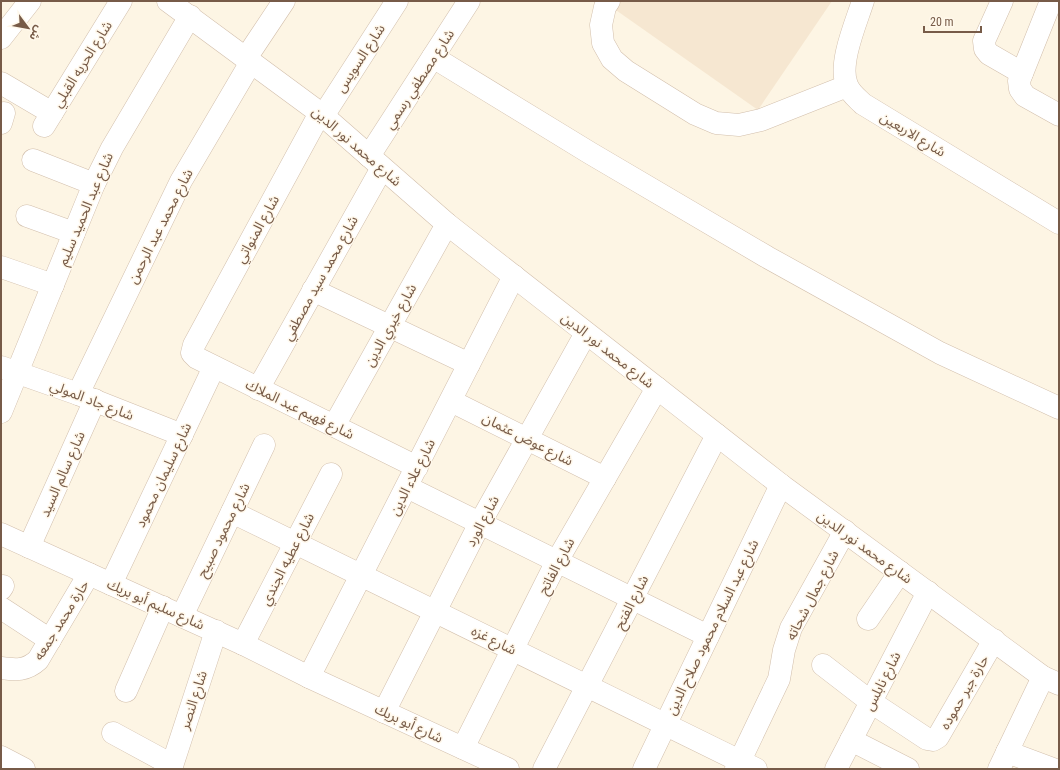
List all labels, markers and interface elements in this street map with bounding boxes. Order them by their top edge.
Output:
north arrow [8,8,48,48]
scale bar [924,8,981,34]
text: 20 m [930,15,954,29]
street label: شارع الحريه القبلي [49,18,118,112]
street label: شارع السويس [332,21,390,97]
text: ش [27,23,46,43]
street label: شارع مصطفي رسمي [381,26,460,134]
street label: شارع محمد نور الدين [307,103,405,191]
street label: شارع الاربعين [876,108,949,162]
street label: شارع عبد الحميد سليم [54,150,119,269]
street label: شارع محمد عبد الرحمن [124,166,199,287]
street label: شارع المنواتي [232,192,285,267]
street label: شارع محمد سيد مصطفي [279,213,364,345]
street label: شارع خيري الدين [361,281,422,371]
street label: شارع محمد نور الدين [557,309,657,393]
street label: شارع فهيم عبد الملاك [242,376,357,445]
street label: شارع جاد المولي [47,377,136,426]
street label: شارع عوض عثمان [479,409,576,471]
street label: شارع سليمان محمود [132,420,197,531]
street label: شارع سالم السيد [36,429,91,520]
street label: شارع علاء الدين [386,436,441,519]
street label: شارع محمود صبيح [193,480,255,581]
street label: شارع الورد [462,493,505,551]
street label: شارع محمد نور الدين [813,507,915,589]
street label: شارع عطيه الجندي [257,510,320,609]
street label: شارع الفاتح [534,535,580,598]
street label: شارع عبد السلام محمود صلاح الدين [662,537,764,719]
street label: شارع جمال شحاته [782,547,844,644]
street label: شارع الفتح [611,572,654,633]
street label: شارع سليم أبو بريك [104,575,207,635]
street label: حارة محمد جمعه [30,577,93,663]
street label: شارع غزه [468,622,519,660]
street label: شارع نابلس [860,649,906,715]
street label: حارة جبر حموده [936,652,993,732]
street label: شارع النصر [176,668,213,733]
street label: شارع أبو بريك [371,700,446,748]

